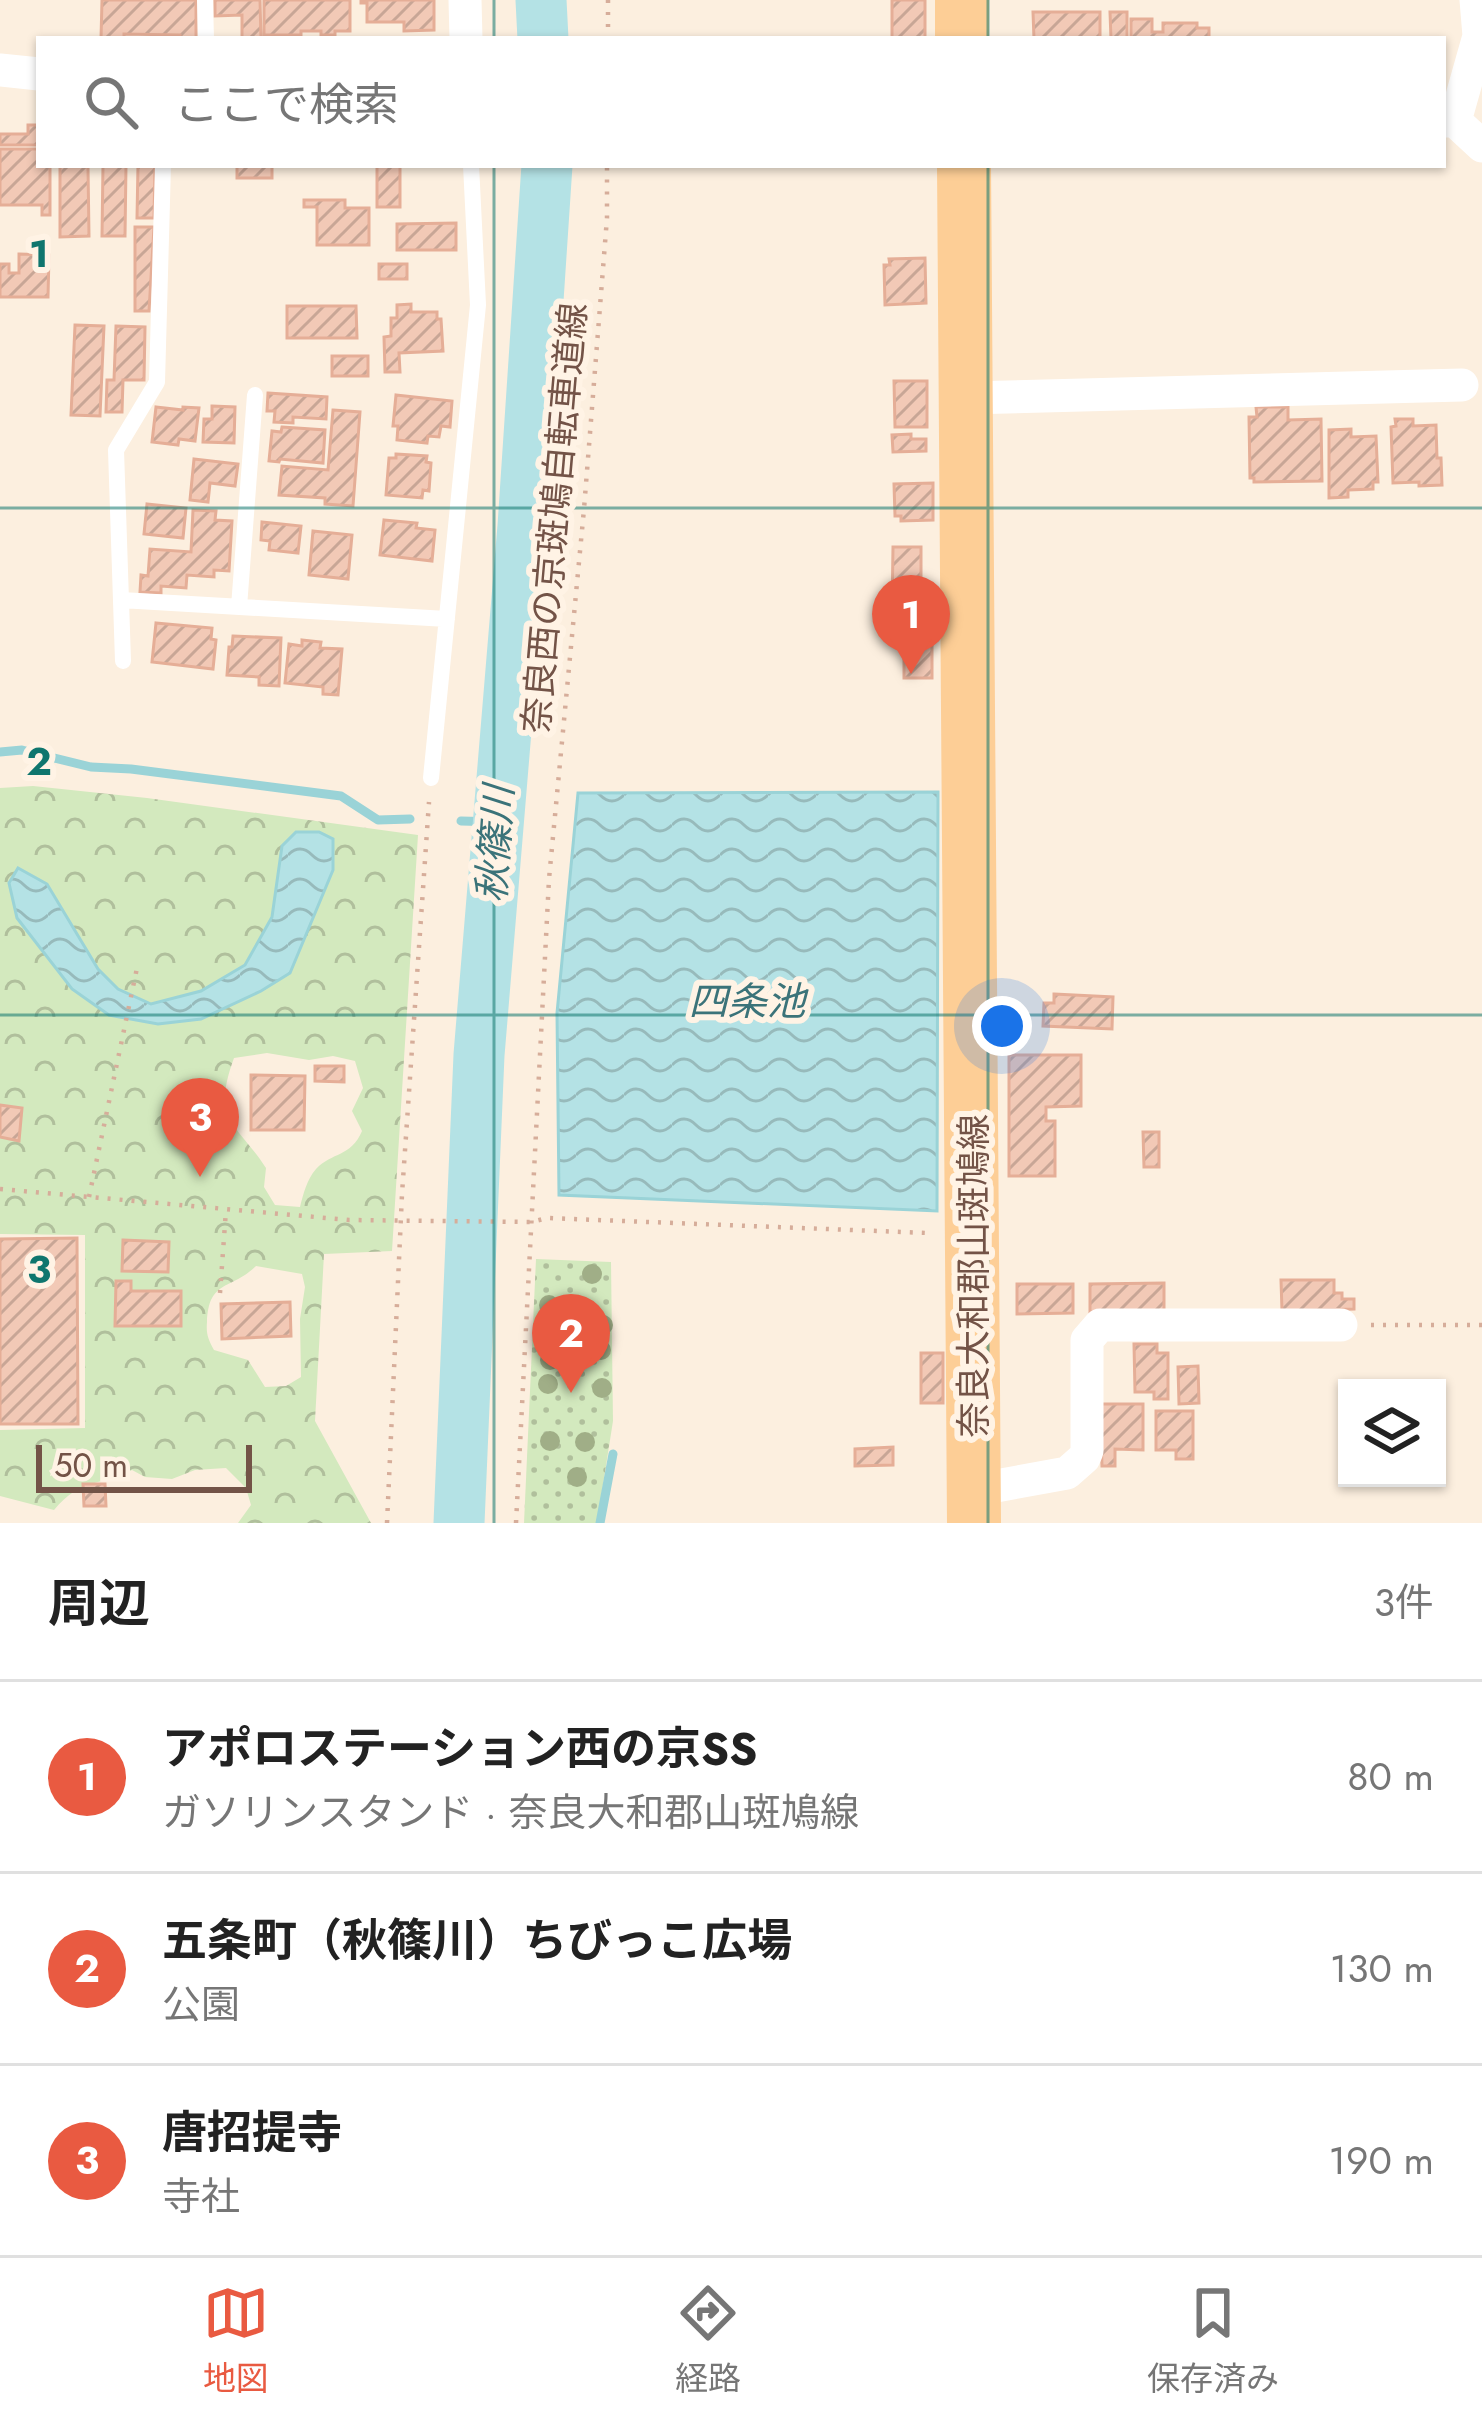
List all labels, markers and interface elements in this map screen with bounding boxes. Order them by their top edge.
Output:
search box [36,36,1446,168]
icon: search [78,69,144,135]
text: ここで検索 [174,72,399,137]
text: 1 [29,225,49,282]
street label: 奈良西の京斑鳩自転車道線 [509,301,599,735]
pin: 1 [872,575,950,674]
text: 2 [26,733,52,790]
water label: 秋篠川 [462,780,528,904]
water label: 四条池 [688,973,809,1030]
your location [972,996,1032,1056]
pin: 3 [161,1078,239,1177]
street label: 奈良大和郡山斑鳩線 [947,1114,999,1438]
text: 3 [27,1241,51,1298]
pin: 2 [532,1294,610,1393]
map controls [1338,1379,1446,1487]
button: layers [1338,1379,1446,1487]
scale bar [36,1439,252,1492]
text: 50 m [54,1442,128,1489]
text: 周辺 [48,1566,150,1640]
text: 3件 [1374,1574,1434,1631]
text: アポロステーション西の京SS [162,1716,757,1781]
text: 1 [77,1748,97,1805]
text: 80 m [1347,1748,1434,1805]
text: ガソリンスタンド · 奈良大和郡山斑鳩線 [162,1784,859,1841]
text: 五条町（秋篠川）ちびっこ広場 [162,1908,792,1973]
text: 2 [74,1940,100,1997]
text: 130 m [1330,1940,1434,1997]
text: 公園 [162,1976,240,2033]
text: 唐招提寺 [162,2100,342,2165]
text: 3 [75,2132,99,2189]
text: 190 m [1328,2132,1434,2189]
text: 寺社 [162,2168,240,2225]
tab: 地図 [203,2280,269,2402]
tab: 経路 [675,2280,741,2402]
tab: 保存済み [1147,2280,1279,2402]

